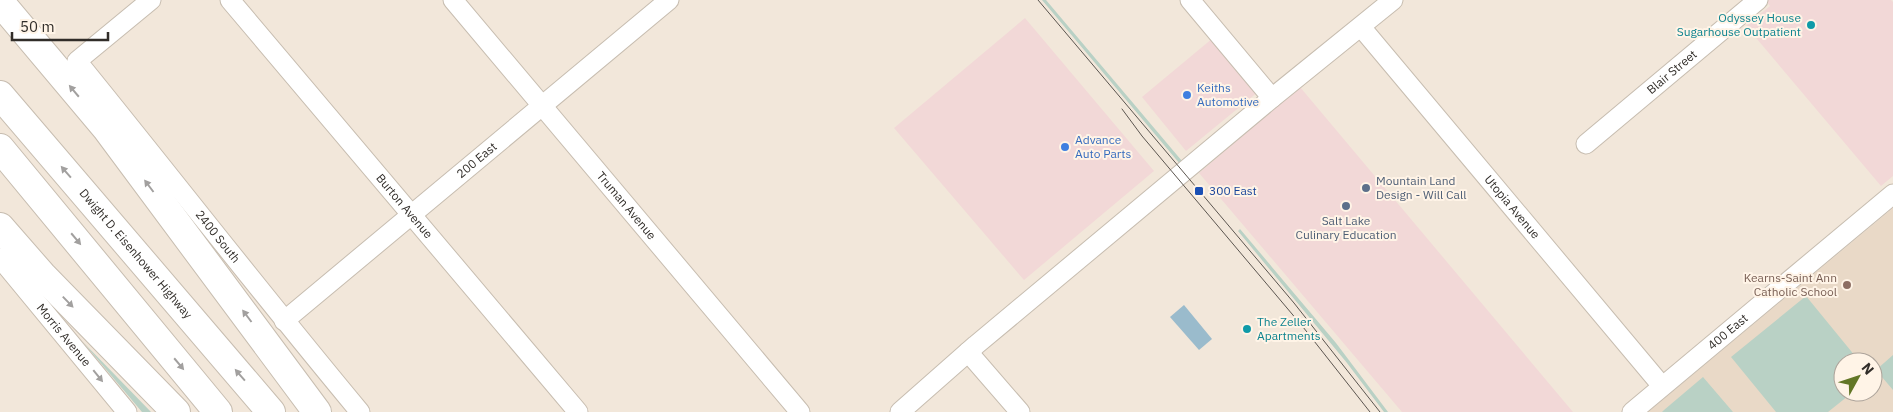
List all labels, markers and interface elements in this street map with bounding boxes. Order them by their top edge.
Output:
scale bar [12,10,109,42]
place label: Odyssey House Sugarhouse Outpatient [1677,10,1801,39]
text: 50 m [20,17,55,36]
marker: Odyssey House Sugarhouse Outpatient [1805,19,1817,31]
street label: Blair Street [1643,46,1700,97]
place label: Keiths Automotive [1197,80,1260,109]
one-way arrow [69,84,80,97]
marker: Keiths Automotive [1181,89,1193,101]
place label: Advance Auto Parts [1075,132,1131,161]
street label: 200 East [453,139,500,181]
marker: Advance Auto Parts [1059,141,1071,153]
one-way arrow [60,165,71,178]
street label: Truman Avenue [594,168,660,243]
street label: Burton Avenue [373,171,436,242]
street label: Utopia Avenue [1481,172,1544,242]
place label: Mountain Land Design - Will Call [1376,173,1466,202]
one-way arrow [144,180,155,193]
marker: Mountain Land Design - Will Call [1360,182,1372,194]
place label: 300 East [1209,183,1257,198]
street label: Dwight D. Eisenhower Highway [76,185,196,322]
marker: 300 East [1193,185,1205,197]
marker: Salt Lake Culinary Education [1340,200,1352,212]
street label: 2400 South [193,207,244,266]
place label: Salt Lake Culinary Education [1296,213,1396,242]
one-way arrow [70,232,81,245]
place label: Kearns-Saint Ann Catholic School [1744,270,1837,299]
marker: Kearns-Saint Ann Catholic School [1841,279,1853,291]
one-way arrow [62,296,74,308]
street label: Morris Avenue [34,300,95,370]
one-way arrow [241,310,252,323]
street label: 400 East [1704,310,1751,353]
place label: The Zeller Apartments [1257,314,1321,343]
marker: The Zeller Apartments [1241,323,1253,335]
north arrow [1833,352,1883,402]
one-way arrow [174,358,185,371]
text: N [1858,359,1878,378]
one-way arrow [93,369,104,382]
one-way arrow [234,369,245,382]

